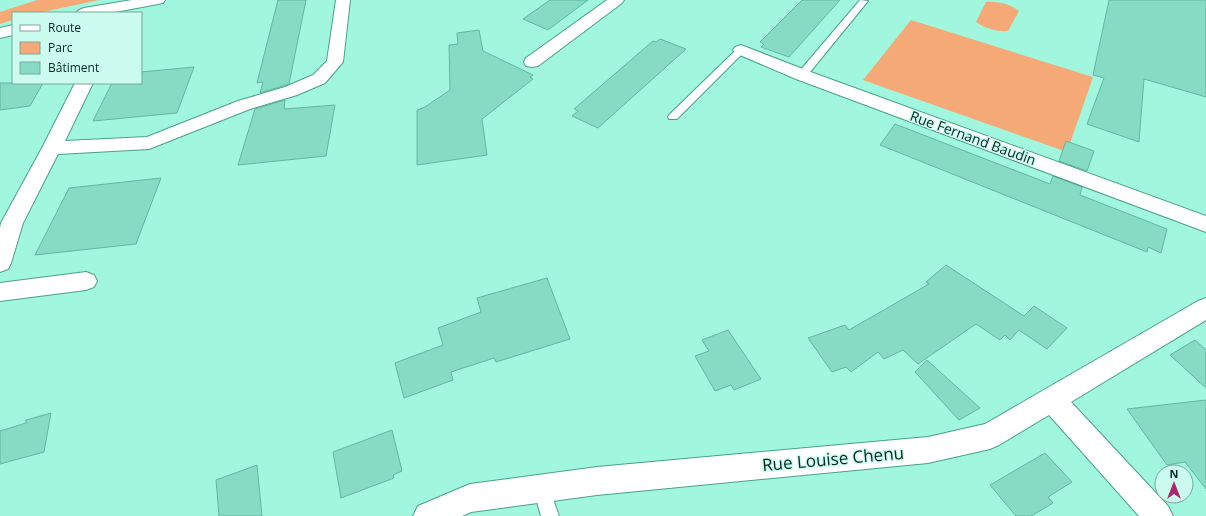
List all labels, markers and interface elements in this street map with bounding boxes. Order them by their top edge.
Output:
legend [12,12,142,84]
text: Route [48,19,81,36]
text: Parc [48,39,73,56]
text: Bâtiment [48,59,99,76]
street label: Rue Fernand Baudin [908,106,1039,169]
street label: Rue Louise Chenu [761,441,905,476]
north arrow [1154,464,1194,504]
text: N [1170,466,1178,481]

